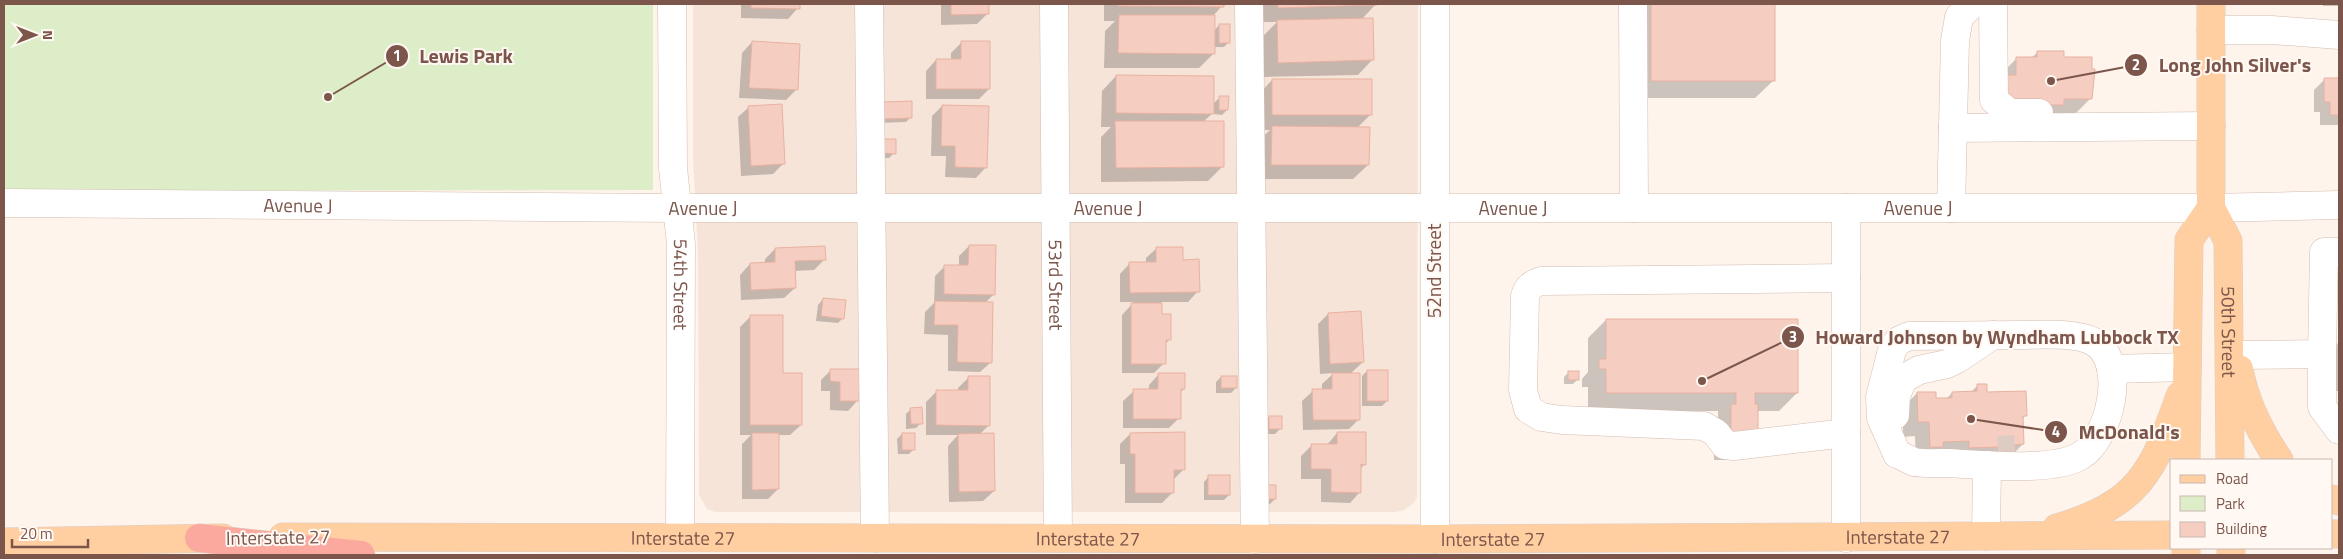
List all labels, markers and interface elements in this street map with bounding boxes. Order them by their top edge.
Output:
north arrow [10,10,60,60]
text: N [38,30,59,40]
callout: Lewis Park [384,39,523,74]
text: Lewis Park [419,40,514,71]
text: 1 [393,44,401,67]
callout: Long John Silver's [2124,47,2321,82]
text: Long John Silver's [2159,49,2311,80]
text: 2 [2132,53,2140,76]
street label: Avenue J [263,190,333,219]
street label: Avenue J [668,193,738,222]
street label: Avenue J [1073,193,1143,222]
street label: Avenue J [1478,193,1548,222]
street label: Avenue J [1883,193,1953,222]
street label: 52nd Street [1419,223,1448,318]
street label: 54th Street [667,239,696,331]
street label: 53rd Street [1042,239,1071,331]
street label: 50th Street [2214,286,2244,378]
callout: Howard Johnson by Wyndham Lubbock TX [1781,319,2189,354]
text: Howard Johnson by Wyndham Lubbock TX [1815,321,2179,352]
text: 3 [1789,325,1797,348]
callout: McDonald's [2043,414,2189,449]
text: McDonald's [2078,416,2180,447]
text: 4 [2052,420,2060,443]
legend [2170,459,2333,549]
text: Road [2216,467,2248,490]
text: Park [2216,492,2245,515]
scale bar [12,516,89,548]
text: Building [2216,517,2267,540]
street label: Interstate 27 [226,521,330,552]
street label: Interstate 27 [1846,521,1950,551]
text: 20 m [20,522,53,545]
street label: Interstate 27 [631,523,735,552]
street label: Interstate 27 [1036,523,1140,552]
street label: Interstate 27 [1441,523,1545,553]

